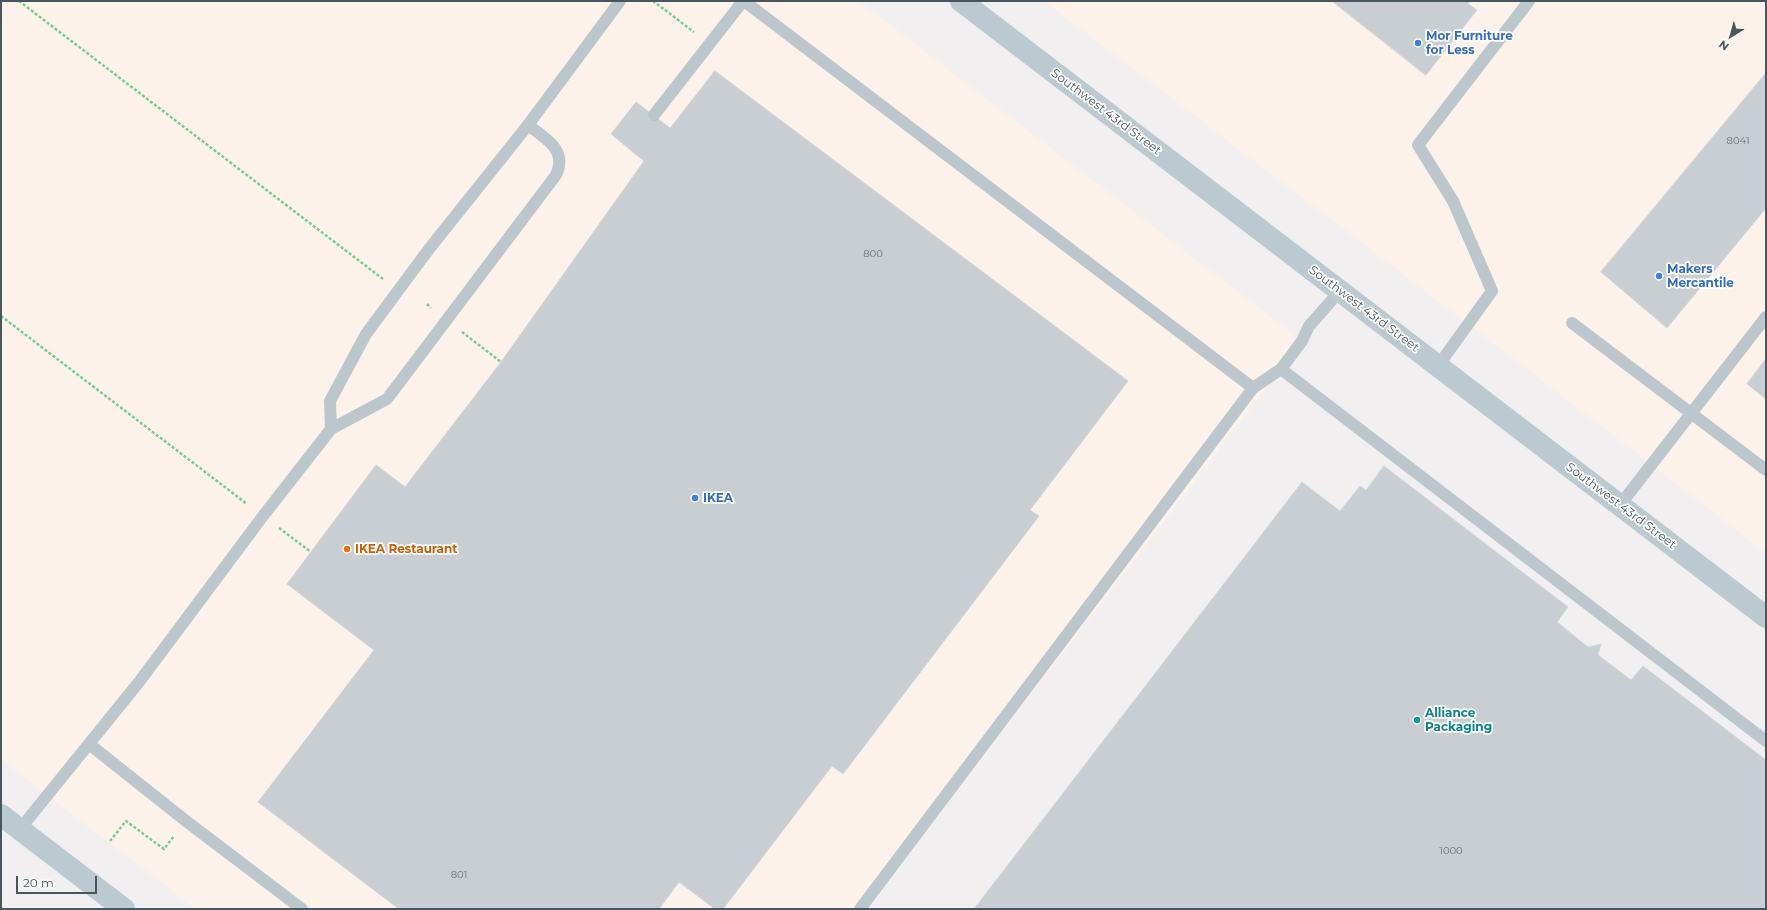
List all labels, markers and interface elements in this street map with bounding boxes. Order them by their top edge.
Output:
north arrow [1711,16,1751,56]
place label: Mor Furniture for Less [1426,29,1513,57]
text: N [1716,37,1732,54]
marker: Mor Furniture for Less [1413,38,1423,48]
street label: Southwest 43rd Street [1048,66,1164,158]
house number: 8041 [1727,135,1749,147]
house number: 800 [863,248,883,260]
place label: Makers Mercantile [1667,262,1734,290]
street label: Southwest 43rd Street [1306,263,1422,355]
marker: Makers Mercantile [1654,271,1664,281]
street label: Southwest 43rd Street [1563,460,1679,552]
place label: IKEA [703,491,733,505]
marker: IKEA [690,493,700,503]
place label: IKEA Restaurant [355,542,457,556]
marker: IKEA Restaurant [342,544,352,554]
place label: Alliance Packaging [1425,706,1492,734]
marker: Alliance Packaging [1412,715,1422,725]
house number: 1000 [1439,845,1463,857]
scale bar [18,868,99,894]
house number: 801 [451,869,467,881]
text: 20 m [23,875,54,890]

